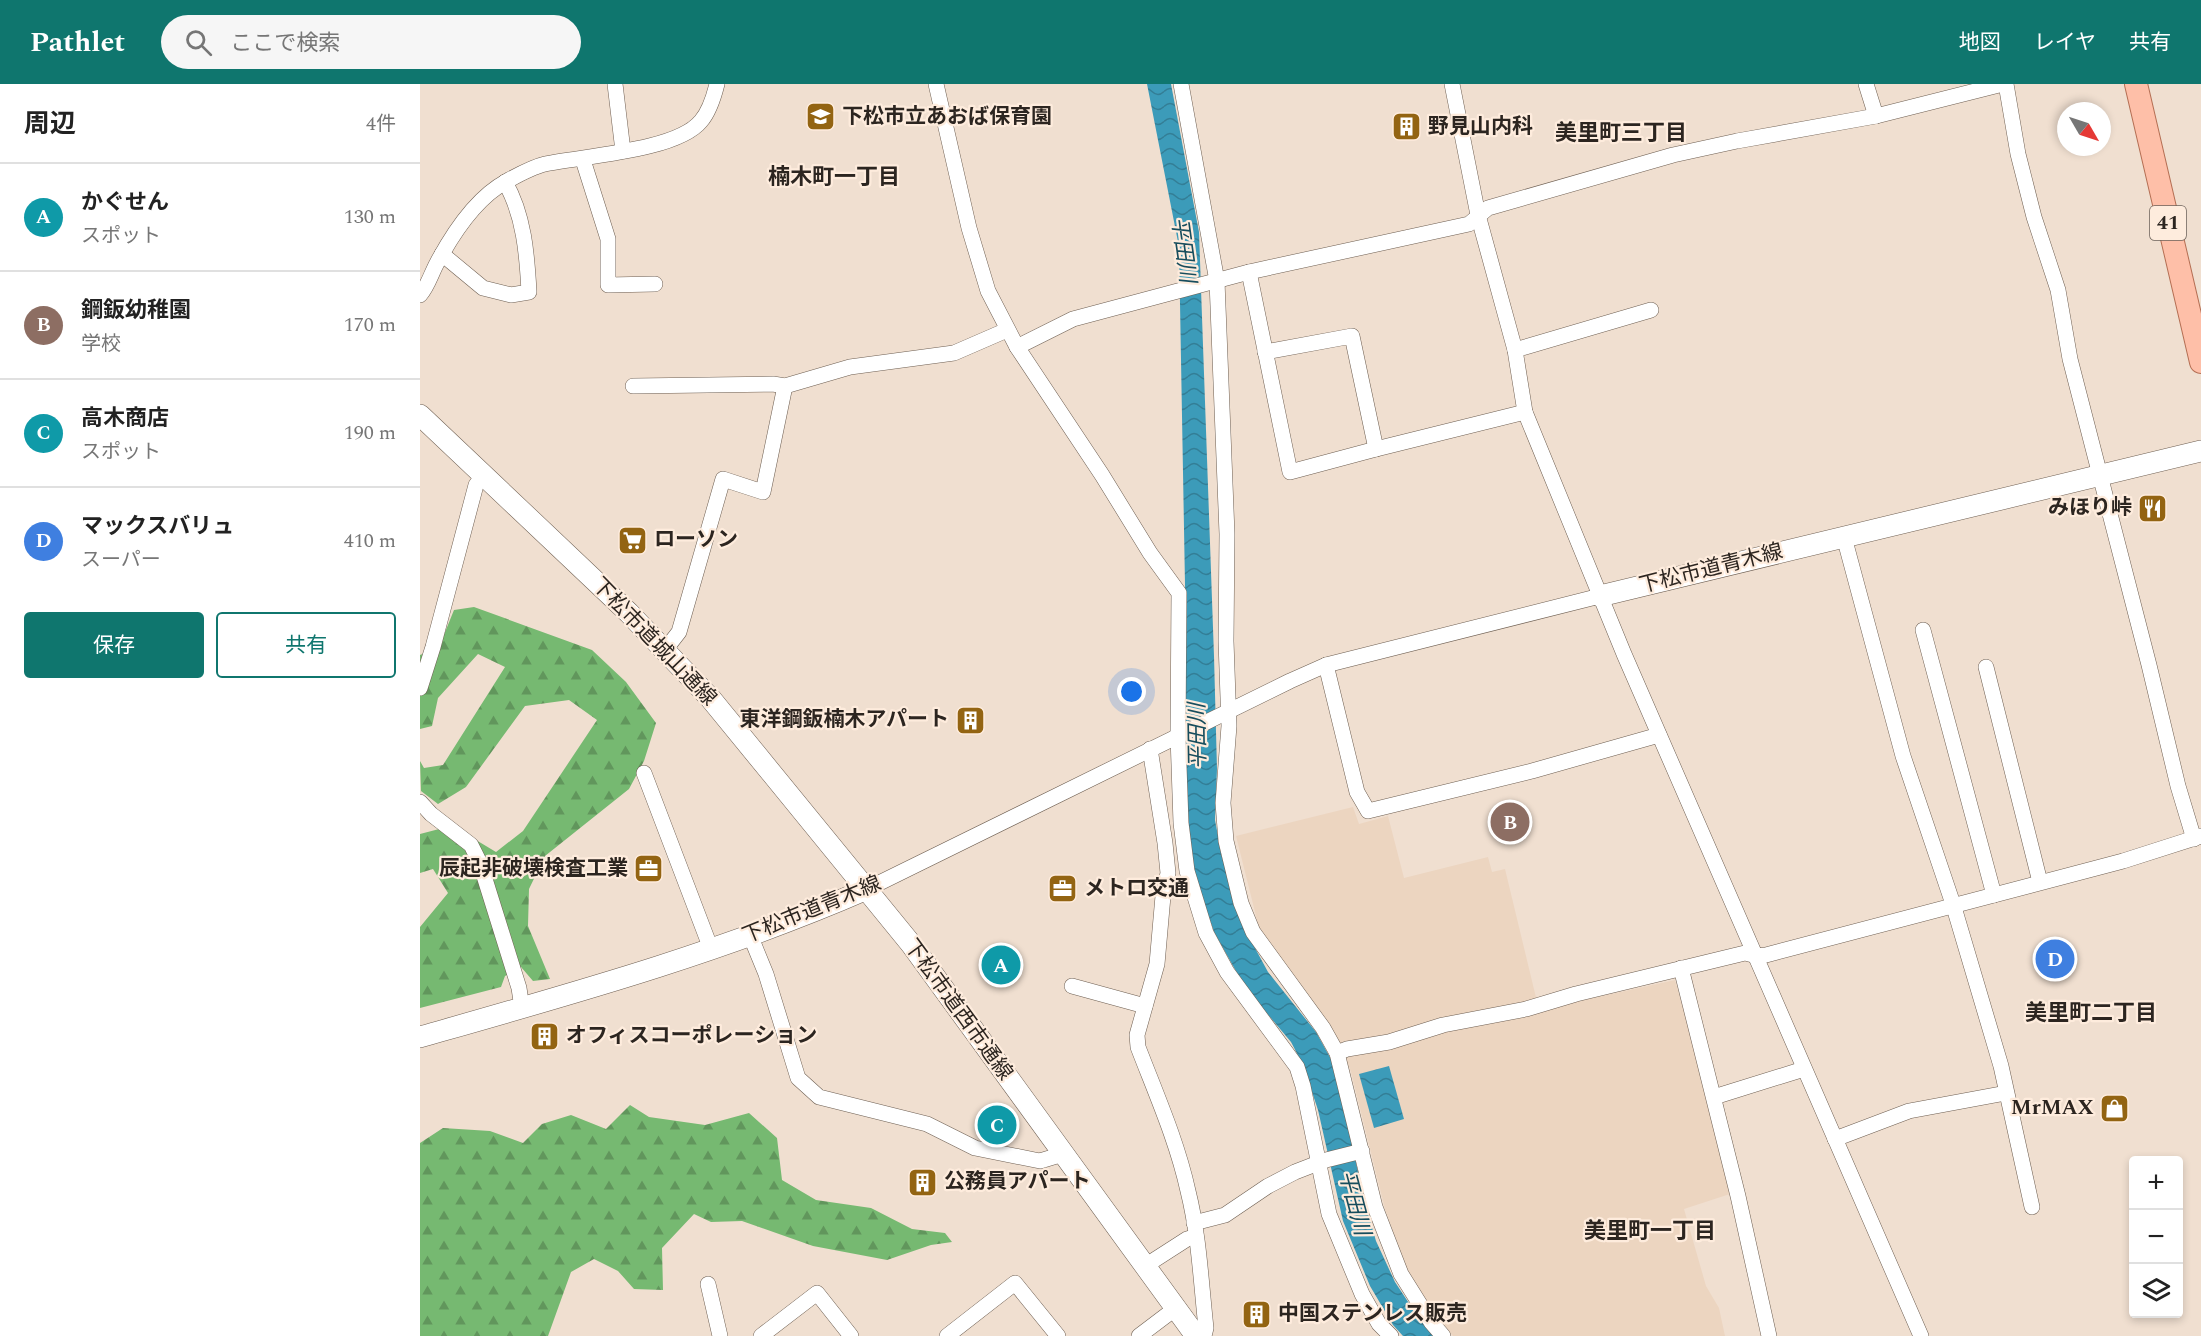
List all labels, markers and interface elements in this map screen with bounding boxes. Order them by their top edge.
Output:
search box [161,15,581,69]
text: Pathlet [30,21,125,64]
icon: search [182,26,215,59]
text: ここで検索 [230,27,340,60]
text: 地図 [1959,27,2001,59]
text: レイヤ [2034,27,2096,59]
text: 共有 [2129,27,2171,59]
school or university icon: 下松市立あおば保育園 [805,101,837,133]
place label: 下松市立あおば保育園 [842,101,1052,133]
north arrow [2057,102,2111,156]
text: 周辺 [24,104,76,144]
text: 4件 [366,109,396,139]
building icon: 野見山内科 [1391,111,1423,143]
place label: 野見山内科 [1428,111,1533,143]
district label: 美里町三丁目 [1555,117,1687,150]
district label: 楠木町一丁目 [768,161,900,194]
text: かぐせん [81,186,169,219]
text: A [36,202,51,232]
text: 130 m [344,202,396,232]
road number: 41 [2150,206,2186,240]
water label: 平田川 [1162,215,1204,287]
text: スポット [81,221,161,251]
text: 鋼鈑幼稚園 [81,294,191,327]
text: B [36,310,51,340]
text: 170 m [344,310,396,340]
text: 学校 [81,329,121,359]
text: 高木商店 [81,402,169,435]
text: C [36,418,51,448]
text: 190 m [344,418,396,448]
text: スポット [81,437,161,467]
place label: みほり峠 [2048,492,2132,524]
restaurant icon: みほり峠 [2137,492,2169,524]
text: マックスバリュ [81,510,234,543]
supermarket icon: ローソン [617,524,649,556]
place label: ローソン [654,524,738,556]
text: D [35,526,52,556]
text: 410 m [344,526,396,556]
street label: 下松市道青木線 [1636,536,1786,602]
text: スーパー [81,545,161,575]
street label: 下松市道城山通線 [584,570,724,714]
button: 保存 [24,612,204,678]
button: 共有 [216,612,396,678]
your location [1117,677,1146,706]
water label: 平田川 [1181,701,1215,769]
place label: 東洋鋼鈑楠木アパート [739,704,949,736]
building icon: 東洋鋼鈑楠木アパート [954,704,986,736]
pin: B [1490,800,1530,844]
place label: 辰起非破壊検査工業 [439,853,628,885]
office icon: 辰起非破壊検査工業 [633,853,665,885]
street label: 下松市道青木線 [738,868,886,952]
office icon: メトロ交通 [1047,873,1079,905]
place label: メトロ交通 [1084,873,1189,905]
street label: 下松市道西市通線 [896,933,1020,1087]
pin: D [2036,936,2074,982]
pin: A [982,942,1020,988]
district label: 美里町二丁目 [2025,997,2157,1030]
building icon: オフィスコーポレーション [529,1020,561,1052]
place label: オフィスコーポレーション [566,1020,817,1052]
place label: MrMAX [2011,1092,2094,1124]
shop icon: MrMAX [2099,1092,2131,1124]
pin: C [978,1102,1016,1148]
map controls [2129,1156,2183,1318]
button: + [2129,1156,2183,1210]
building icon: 公務員アパート [907,1166,939,1198]
place label: 公務員アパート [944,1166,1091,1198]
water label: 平田川 [1330,1167,1379,1241]
button: − [2129,1210,2183,1264]
district label: 美里町一丁目 [1584,1215,1716,1248]
button: layers [2129,1264,2183,1318]
building icon: 中国ステンレス販売 [1241,1298,1273,1330]
place label: 中国ステンレス販売 [1278,1298,1467,1330]

